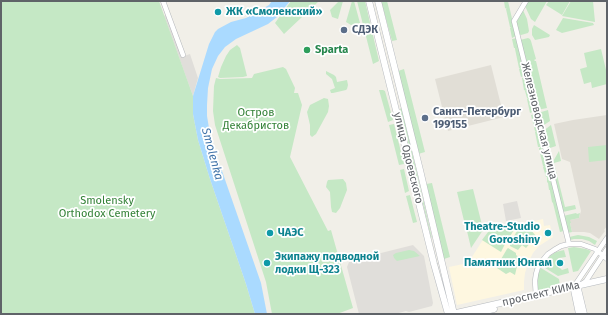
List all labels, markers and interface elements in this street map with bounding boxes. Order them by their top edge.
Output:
place label: ЖК «Смоленский» [226,5,322,19]
marker: ЖК «Смоленский» [213,7,223,17]
place label: СДЭК [352,23,378,37]
marker: СДЭК [339,25,349,35]
place label: Sparta [315,43,348,57]
marker: Sparta [302,45,312,55]
street label: Железноводская улица [518,61,560,181]
place label: Санкт-Петербург 199155 [433,105,521,131]
park label: Остров Декабристов [223,106,289,132]
street label: улица Одоевского [390,111,426,205]
marker: Санкт-Петербург 199155 [420,113,430,123]
water label: Smolenka [198,126,226,182]
park label: Smolensky Orthodox Cemetery [59,194,155,220]
place label: Theatre-Studio Goroshiny [464,220,540,246]
place label: ЧАЭС [278,226,304,240]
marker: ЧАЭС [265,228,275,238]
marker: Theatre-Studio Goroshiny [543,228,553,238]
place label: Экипажу подводной лодки Щ-323 [275,250,379,276]
place label: Памятник Юнгам [464,256,552,270]
marker: Экипажу подводной лодки Щ-323 [262,258,272,268]
marker: Памятник Юнгам [555,258,565,268]
street label: проспект КИМа [501,279,581,309]

